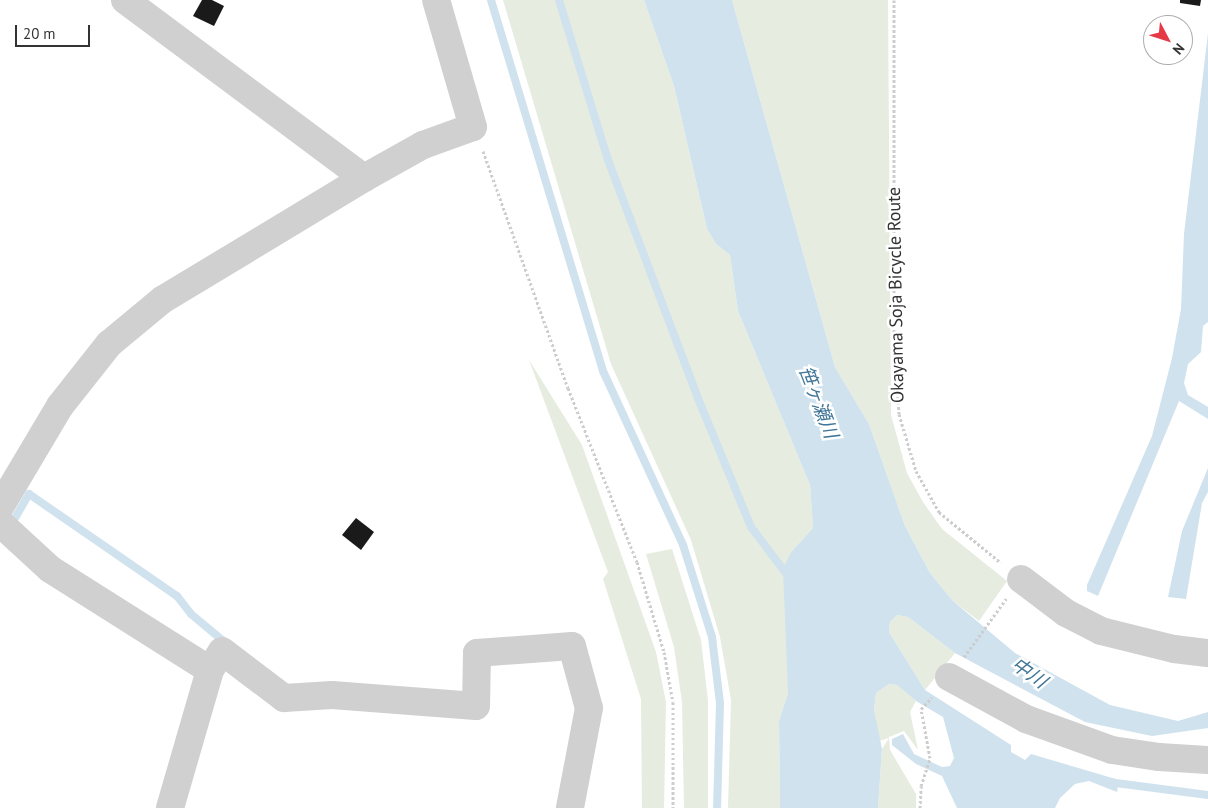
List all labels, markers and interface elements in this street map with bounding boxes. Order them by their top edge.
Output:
scale bar [18,15,92,47]
north arrow [1143,15,1193,65]
text: 20 m [23,24,56,43]
text: N [1169,40,1189,58]
street label: Okayama Soja Bicycle Route [883,187,909,403]
water label: 笹ヶ瀬川 [794,362,842,442]
water label: 中川 [1007,653,1051,693]

